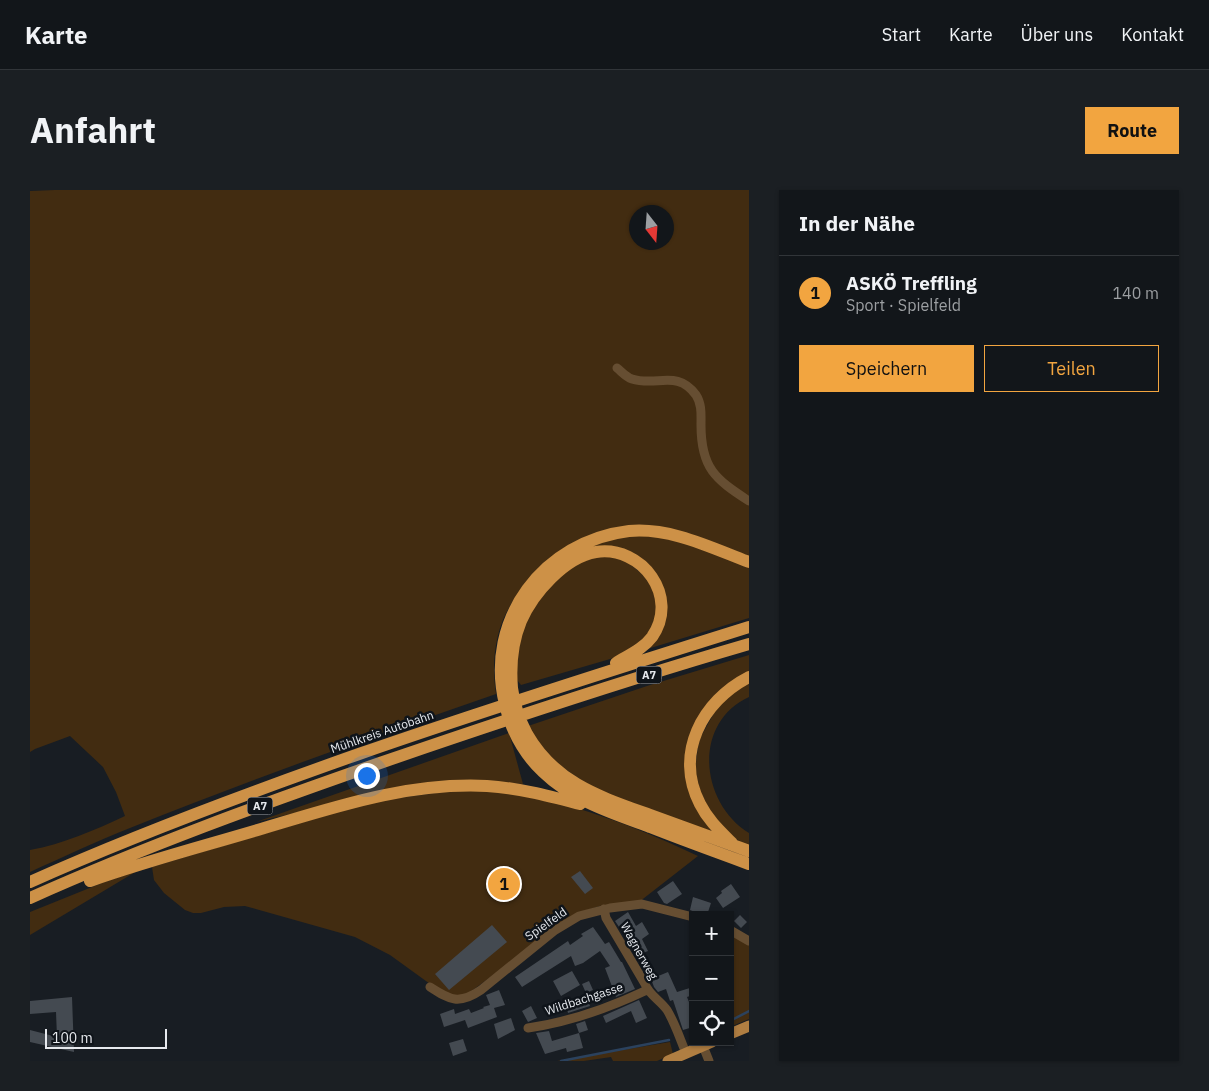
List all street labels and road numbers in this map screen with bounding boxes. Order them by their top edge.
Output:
road number: A7 [636,666,662,684]
street label: Mühlkreis Autobahn [328,707,435,756]
road number: A7 [248,798,272,814]
street label: Spielfeld [522,904,569,943]
street label: Wagnerweg [618,919,662,983]
street label: Wildbachgasse [543,979,625,1018]

